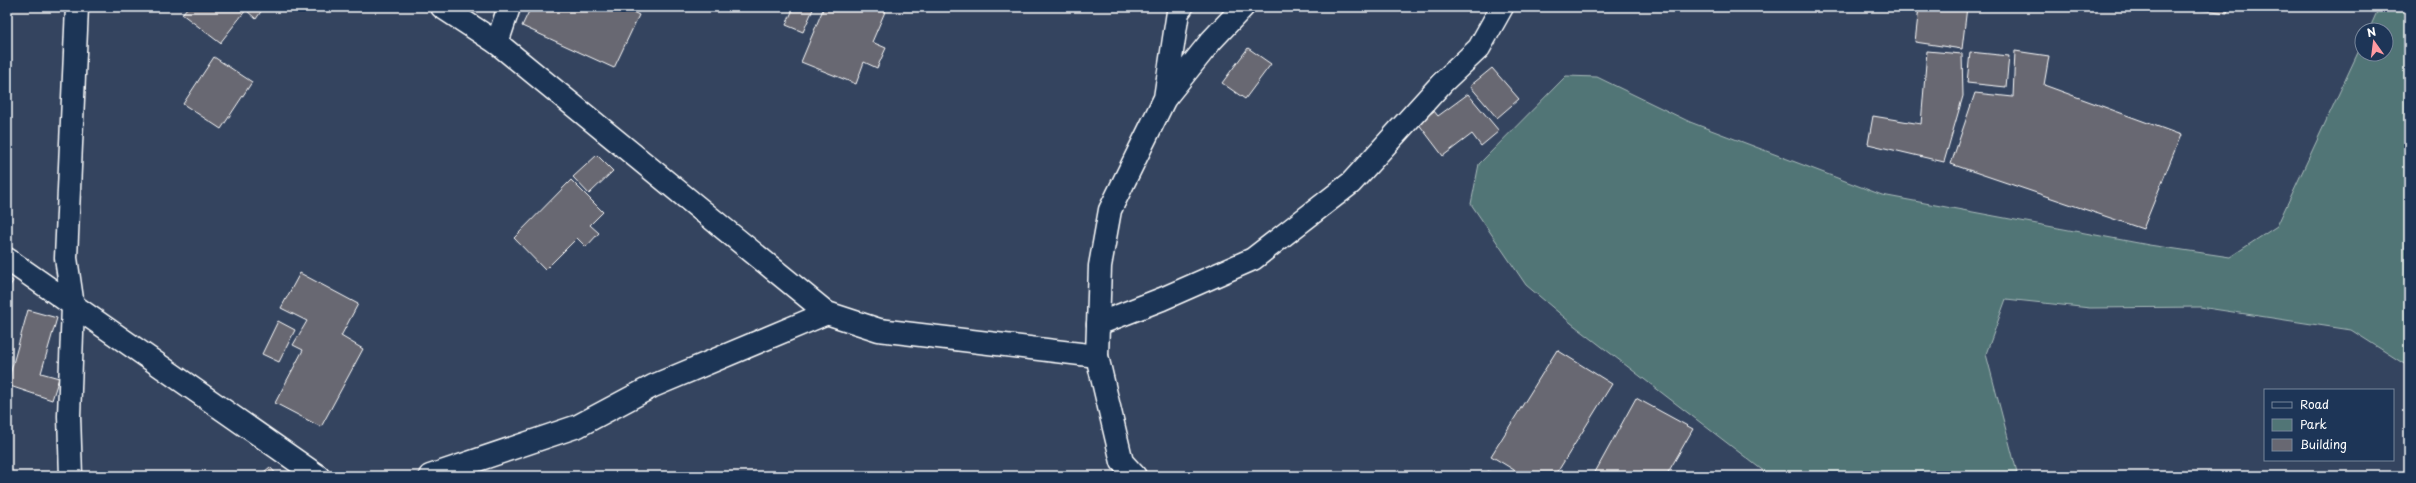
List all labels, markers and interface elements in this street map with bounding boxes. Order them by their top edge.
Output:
north arrow [2354,22,2394,62]
text: N [2365,22,2378,41]
legend [2264,389,2394,461]
text: Road [2300,395,2329,413]
text: Park [2300,415,2327,433]
text: Building [2300,435,2347,453]

